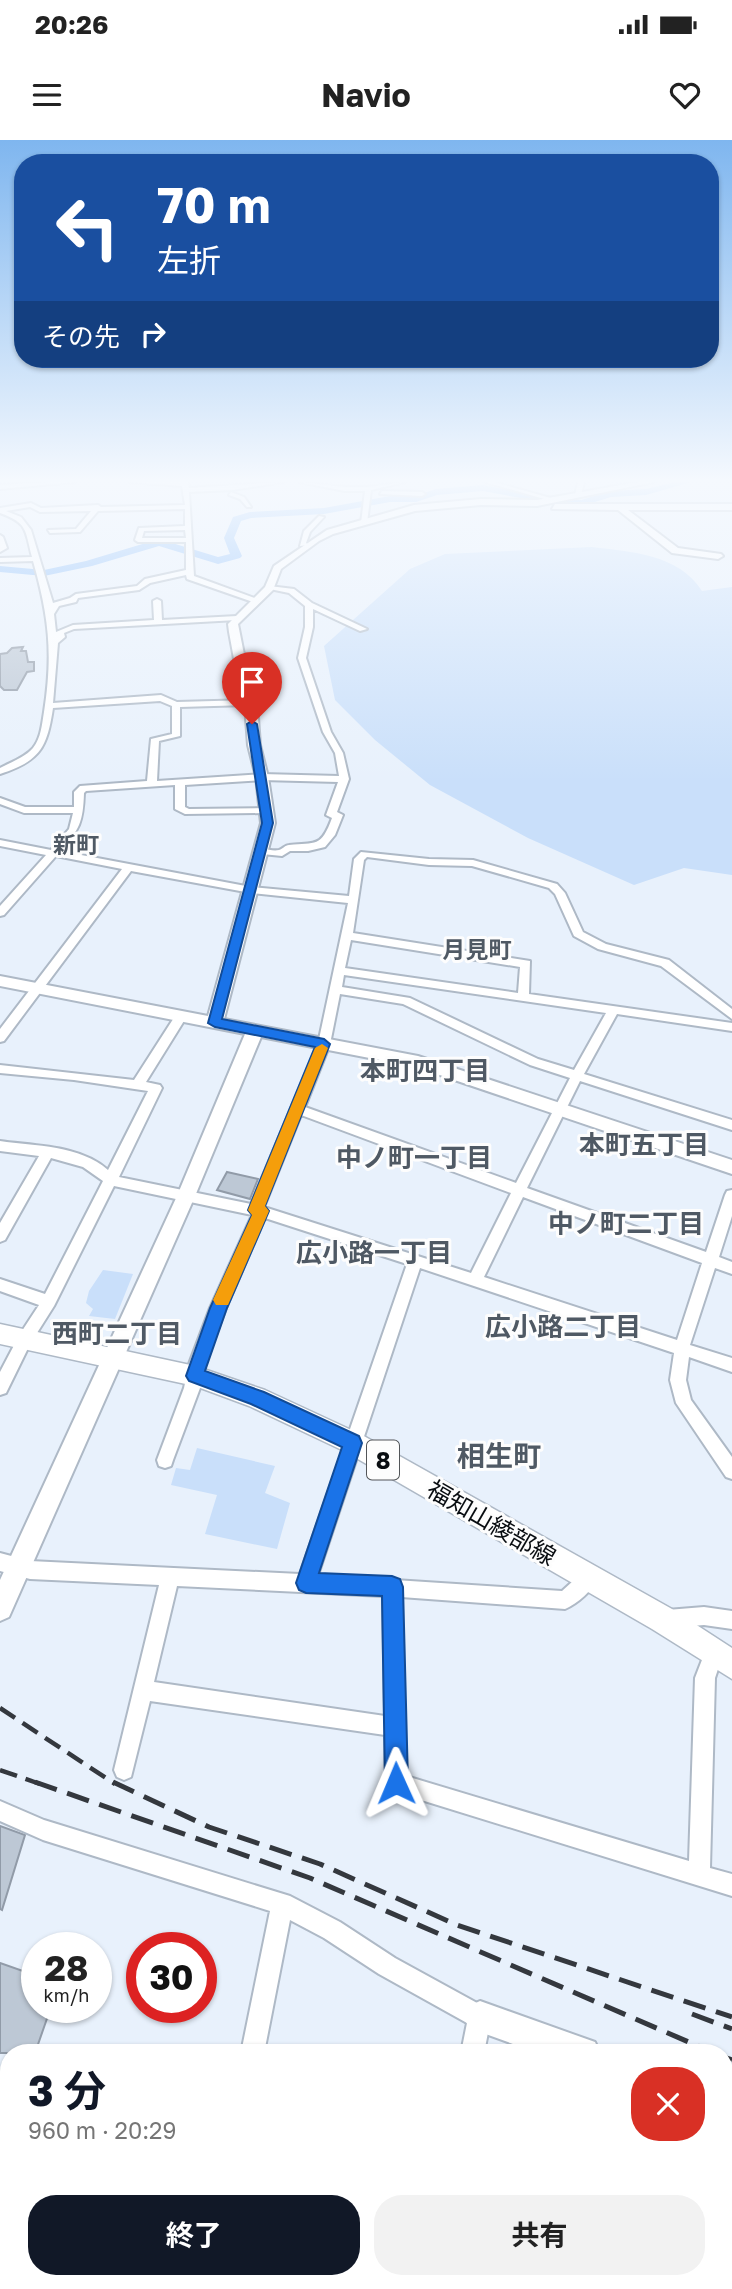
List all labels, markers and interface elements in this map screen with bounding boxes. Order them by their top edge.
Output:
text: 20:26 [35,9,108,40]
icon: menu [28,76,66,114]
text: Navio [321,76,411,114]
icon: heart [666,76,704,114]
text: 70 m [157,175,271,234]
icon: left [42,182,133,273]
text: 左折 [157,241,221,279]
icon: right [134,315,172,353]
text: その先 [42,321,120,352]
pin [222,652,282,724]
icon: arrive [233,663,271,701]
district label: 新町 [53,830,99,858]
district label: 月見町 [443,935,512,963]
district label: 本町四丁目 [360,1055,490,1086]
district label: 本町五丁目 [579,1129,709,1160]
district label: 中ノ町一丁目 [336,1142,492,1173]
district label: 中ノ町二丁目 [548,1208,704,1239]
district label: 広小路一丁目 [296,1237,452,1268]
district label: 広小路二丁目 [485,1311,641,1342]
district label: 西町二丁目 [52,1318,182,1349]
district label: 相生町 [457,1439,541,1472]
road number: 8 [367,1441,399,1480]
street label: 福知山綾部線 [422,1473,562,1571]
position arrow [359,1746,433,1820]
speed limit sign: 30 [126,1932,217,2023]
text: 28 [45,1947,88,1989]
text: km/h [44,1984,89,2006]
text: 3 分 [28,2065,106,2115]
button: close [631,2067,705,2141]
text: 960 m · 20:29 [28,2116,176,2144]
button: 終了 [28,2195,360,2275]
button: 共有 [374,2195,705,2275]

